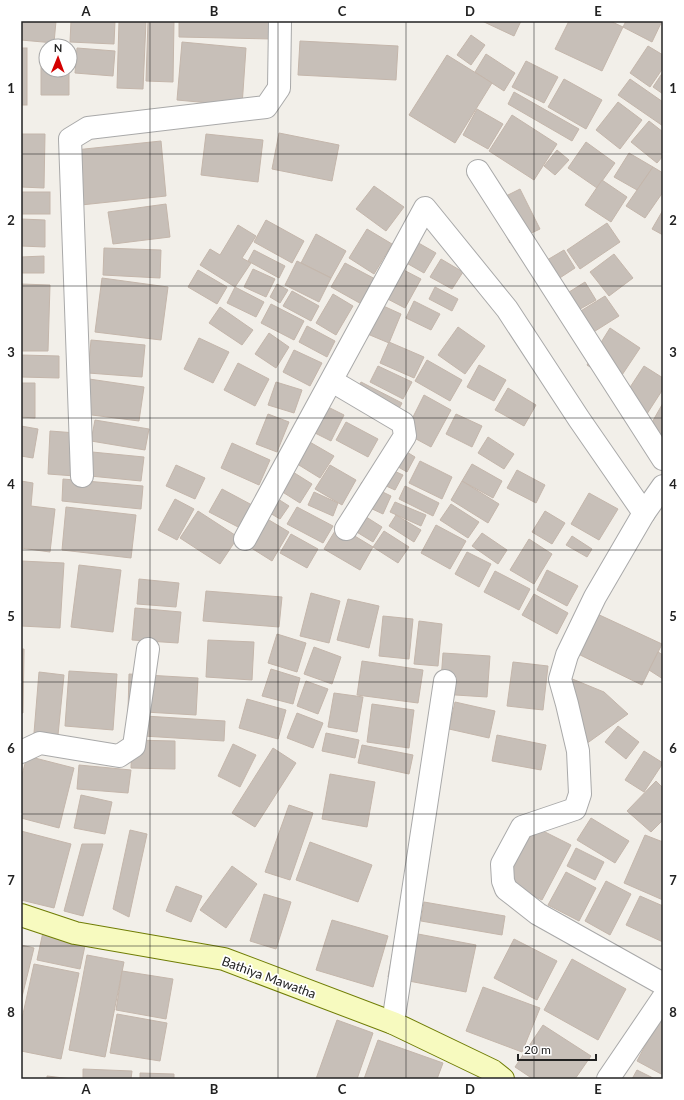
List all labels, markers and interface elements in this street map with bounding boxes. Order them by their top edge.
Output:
text: A [80,3,91,19]
text: B [210,3,219,19]
text: C [338,3,347,19]
text: D [465,3,475,19]
text: E [594,3,602,19]
north arrow [38,38,78,78]
text: N [54,41,63,54]
text: 1 [7,80,15,96]
text: 1 [669,80,677,96]
text: 2 [7,212,15,228]
text: 2 [669,212,677,228]
text: 3 [7,344,15,360]
text: 3 [669,344,677,360]
text: 4 [7,476,15,492]
text: 4 [669,476,677,492]
text: 5 [7,608,15,624]
text: 5 [669,608,677,624]
text: 6 [7,740,15,756]
text: 6 [669,740,677,756]
text: 7 [7,872,15,888]
text: 7 [669,872,677,888]
street label: Bathiya Mawatha [220,953,318,1001]
text: 8 [7,1004,15,1020]
text: 8 [669,1004,677,1020]
scale bar [518,1036,596,1062]
text: 20 m [524,1042,551,1057]
text: A [80,1081,91,1097]
text: B [210,1081,219,1097]
text: C [338,1081,347,1097]
text: D [465,1081,475,1097]
text: E [594,1081,602,1097]

